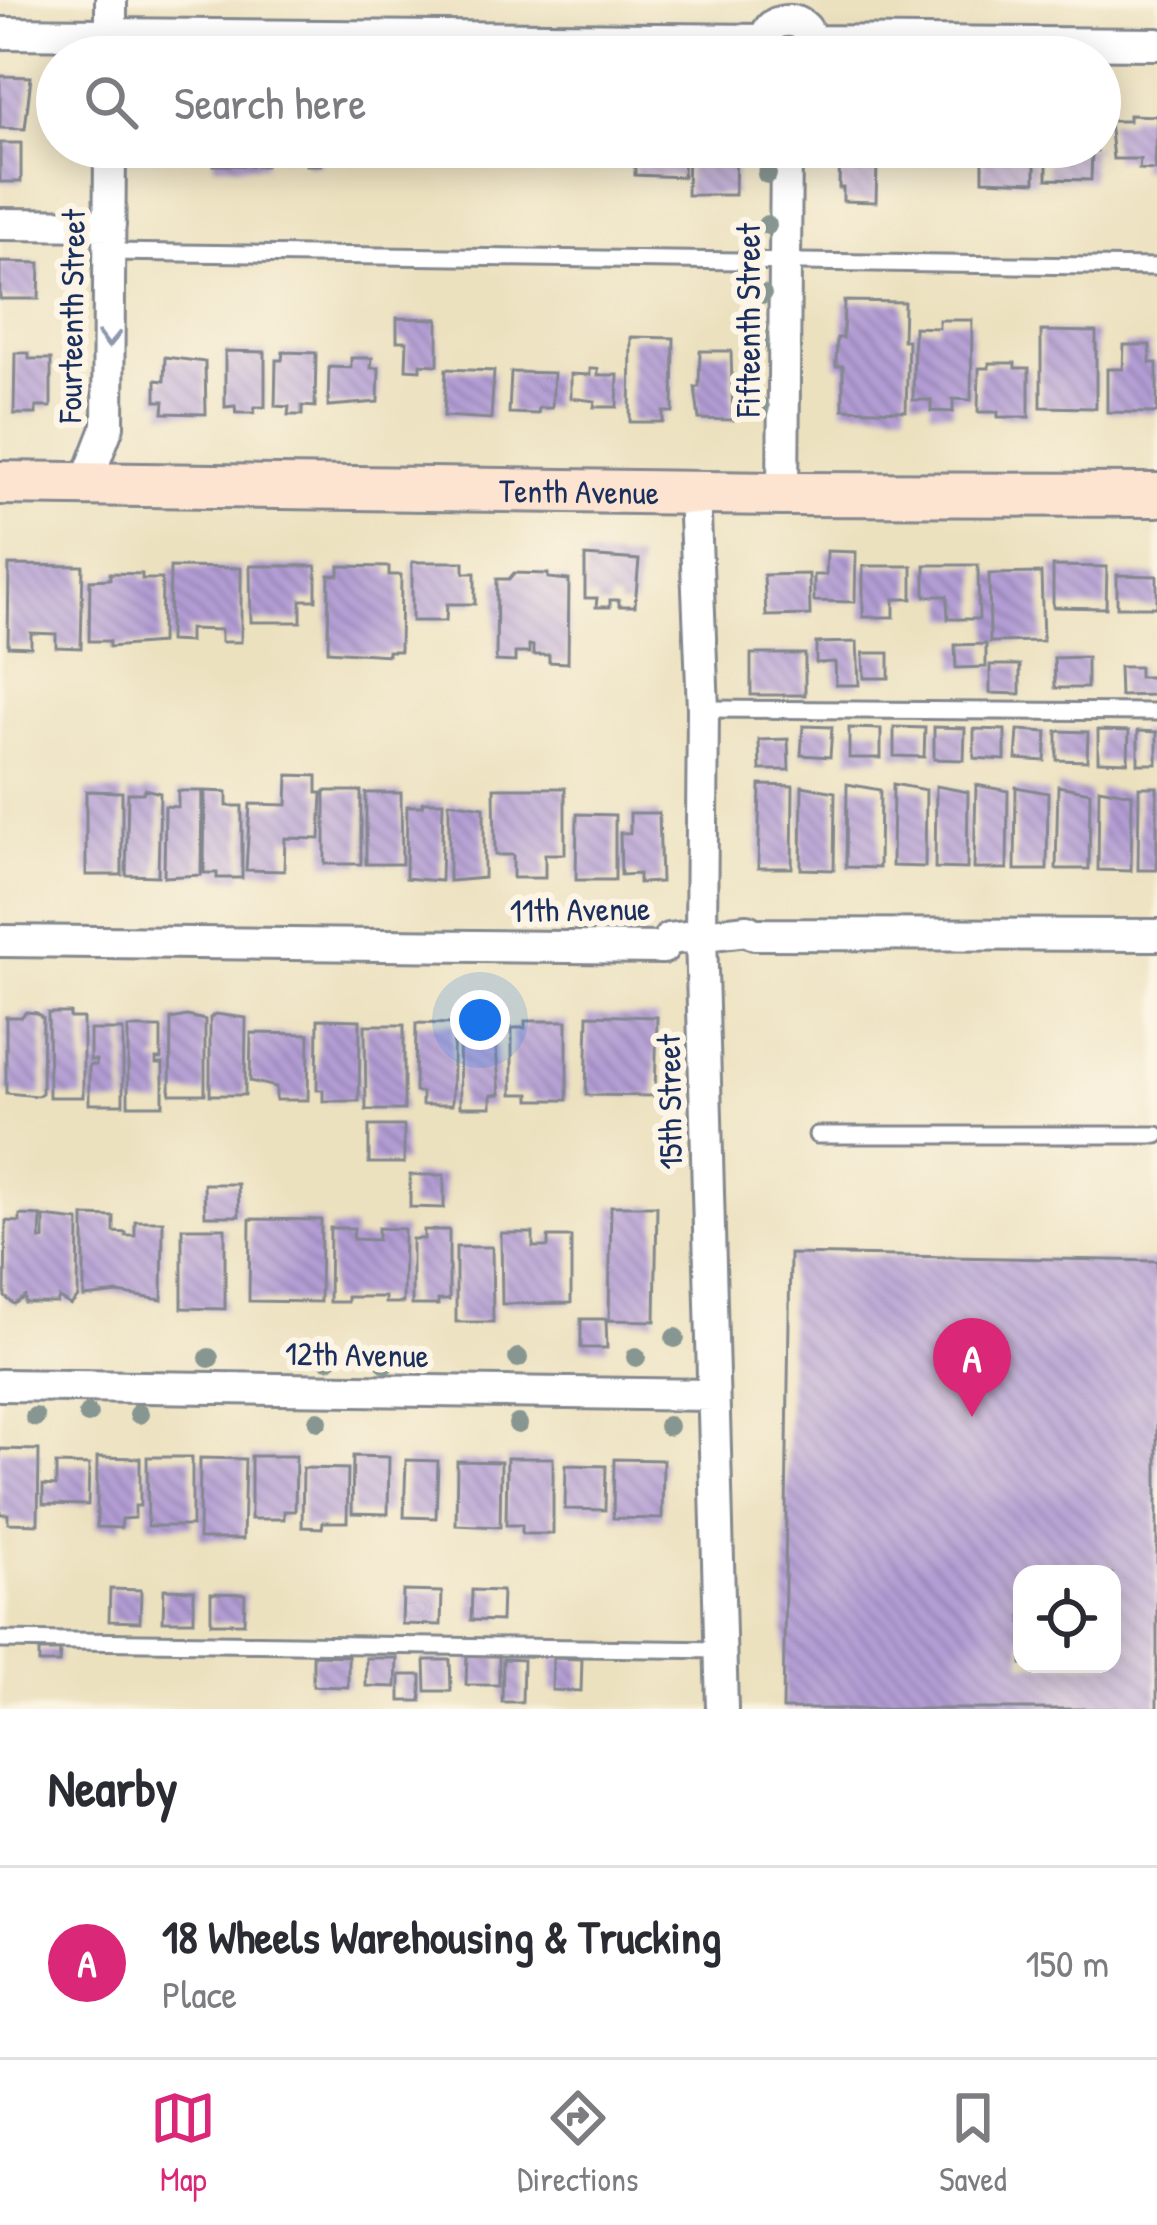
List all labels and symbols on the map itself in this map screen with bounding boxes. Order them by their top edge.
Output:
street label: Fourteenth Street [47,208,95,424]
street label: Fifteenth Street [726,222,770,418]
one-way arrow [96,330,122,349]
street label: Tenth Avenue [499,468,659,514]
street label: 11th Avenue [509,886,651,932]
your location [450,990,510,1050]
street label: 15th Street [646,1033,692,1170]
pin: A [933,1318,1011,1417]
street label: 12th Avenue [285,1331,429,1377]

